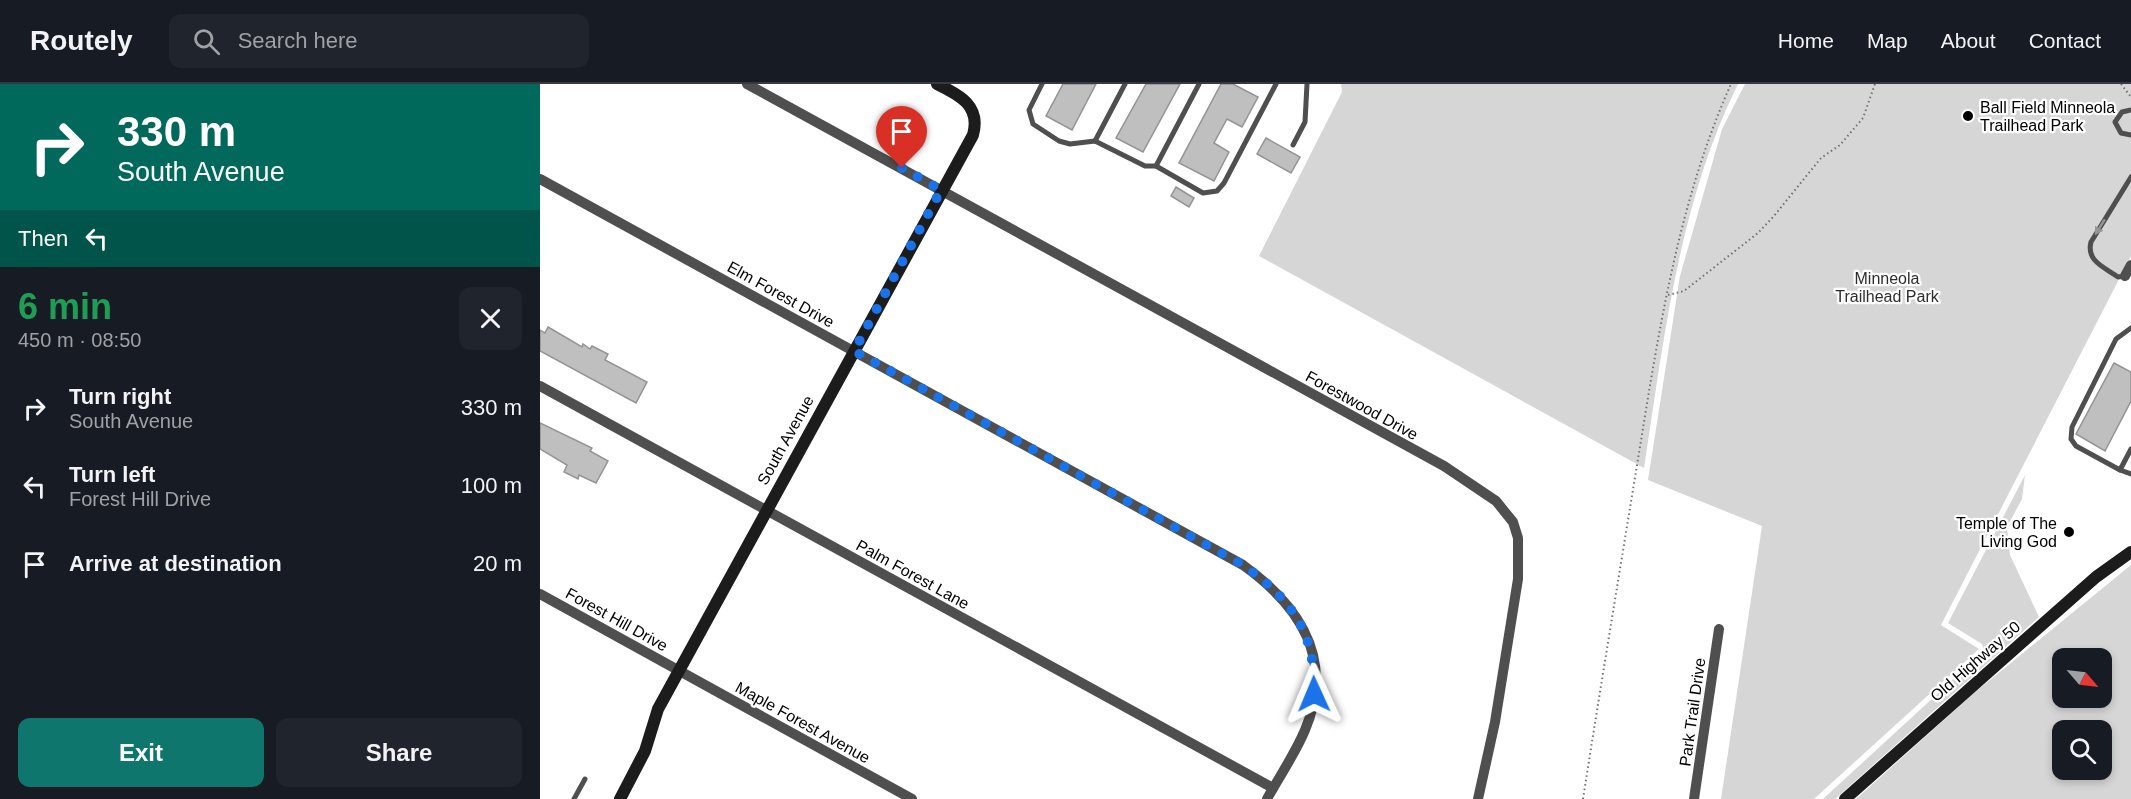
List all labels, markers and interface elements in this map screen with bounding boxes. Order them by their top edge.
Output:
search box [169,14,589,68]
text: Routely [30,25,133,56]
icon: search [190,25,223,58]
text: Search here [238,28,358,53]
text: Home [1778,29,1834,52]
text: Map [1867,29,1908,52]
text: About [1941,29,1996,52]
text: Contact [2029,29,2101,52]
place label: Ball Field Minneola Trailhead Park [1980,99,2115,134]
pin [876,106,927,168]
icon: right [18,108,96,186]
text: 330 m [117,108,236,155]
marker: Ball Field Minneola Trailhead Park [1961,109,1975,123]
icon: arrive [885,115,918,148]
text: South Avenue [117,157,285,187]
one-way arrow [2095,219,2106,235]
icon: left [80,222,113,255]
text: Then [18,226,68,251]
street label: Elm Forest Drive [725,258,837,331]
park label: Minneola Trailhead Park [1835,270,1940,305]
text: 6 min [18,286,112,327]
button: close [459,287,522,350]
text: 450 m · 08:50 [18,329,141,351]
street label: Forestwood Drive [1303,368,1421,443]
text: Turn right [69,384,171,409]
icon: right [18,392,51,425]
street label: South Avenue [754,393,817,488]
text: 330 m [461,395,522,420]
text: South Avenue [69,410,193,432]
text: Turn left [69,462,155,487]
icon: left [18,470,51,503]
text: 100 m [461,473,522,498]
text: Forest Hill Drive [69,488,211,510]
place label: Temple of The Living God [1956,515,2057,550]
marker: Temple of The Living God [2062,525,2076,539]
street label: Palm Forest Lane [853,536,972,613]
icon: arrive [18,548,51,581]
text: Arrive at destination [69,551,282,576]
text: 20 m [473,551,522,576]
street label: Forest Hill Drive [563,584,671,655]
street label: Old Highway 50 [1927,618,2024,705]
north arrow [2052,648,2112,708]
map controls [2052,648,2112,780]
street label: Park Trail Drive [1676,657,1709,767]
position arrow [1282,662,1346,726]
street label: Maple Forest Avenue [733,678,873,767]
button: Exit [18,718,264,787]
button: Share [276,718,522,787]
button: search [2052,720,2112,780]

